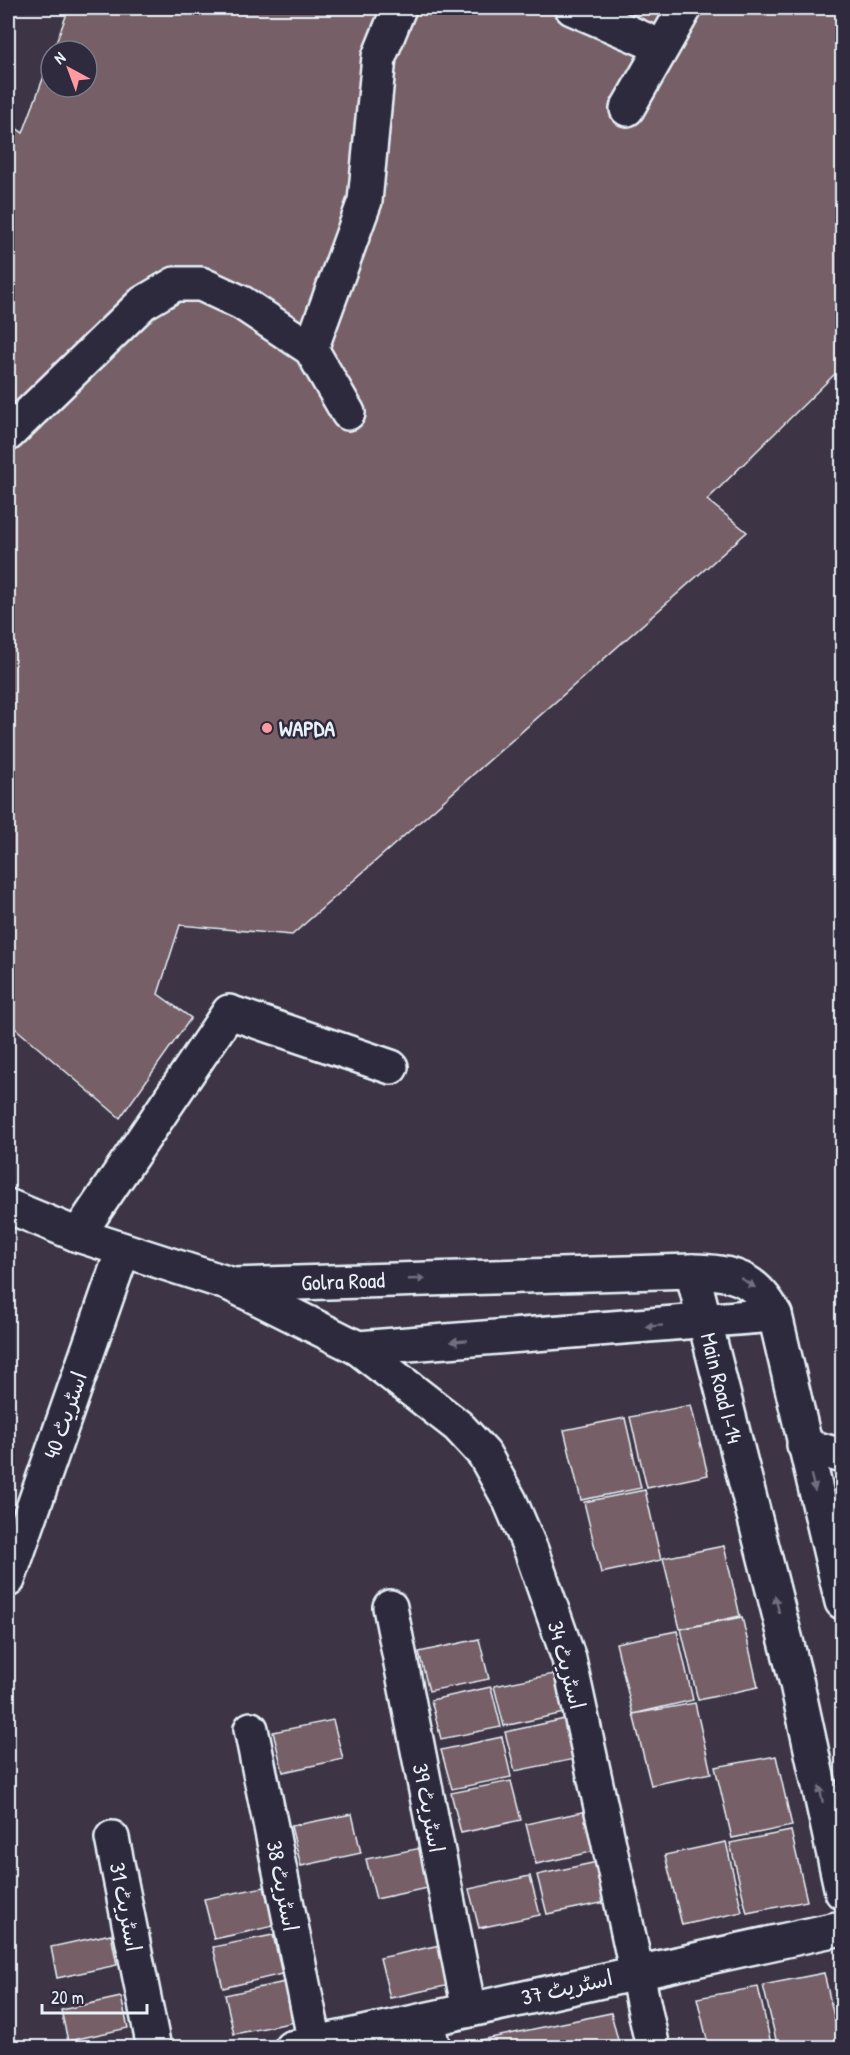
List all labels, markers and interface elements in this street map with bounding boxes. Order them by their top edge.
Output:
north arrow [39,39,99,99]
text: N [49,46,70,69]
place label: WAPDA [279,713,335,743]
marker: WAPDA [260,721,274,735]
street label: Golra Road [301,1265,386,1297]
one-way arrow [407,1274,426,1283]
one-way arrow [739,1277,756,1288]
one-way arrow [644,1321,663,1331]
street label: Main Road I-14 [694,1330,750,1446]
one-way arrow [450,1336,469,1346]
street label: اسٹریٹ 40 [36,1367,94,1463]
one-way arrow [809,1474,819,1492]
one-way arrow [772,1595,781,1613]
street label: اسٹریٹ 34 [541,1618,593,1712]
street label: اسٹریٹ 39 [406,1761,452,1855]
one-way arrow [816,1785,825,1804]
street label: اسٹریٹ 38 [260,1838,306,1934]
street label: اسٹریٹ 31 [103,1860,149,1954]
street label: اسٹریٹ 37 [518,1962,616,2012]
scale bar [42,1977,147,2015]
text: 20 m [51,1985,84,2010]

